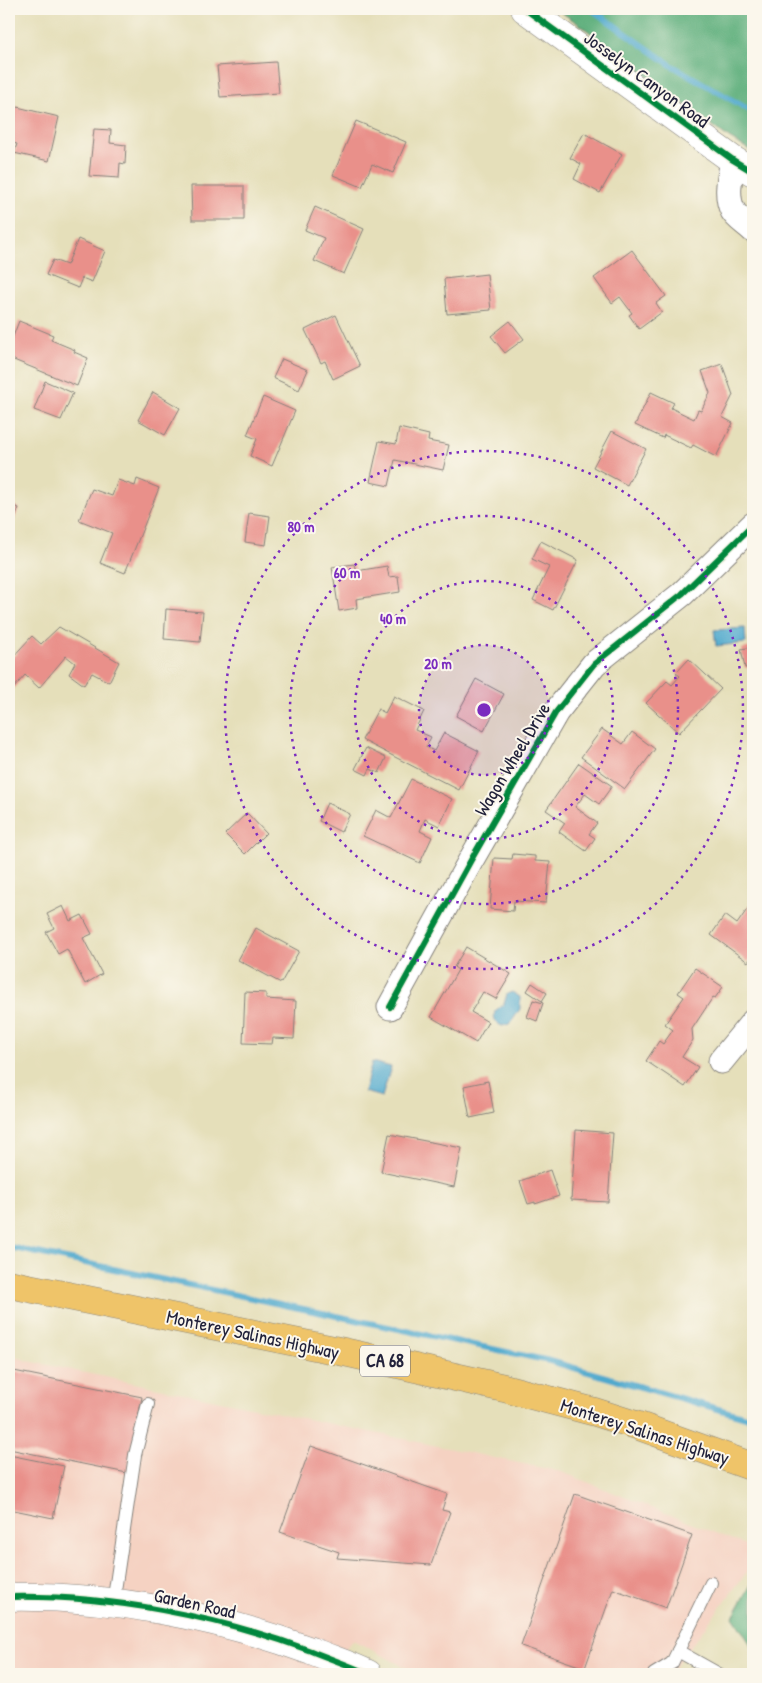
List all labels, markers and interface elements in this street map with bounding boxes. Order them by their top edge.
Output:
street label: Josselyn Canyon Road [579,25,715,134]
text: 80 m [288,516,314,537]
text: 60 m [334,562,360,583]
text: 40 m [380,608,406,629]
text: 20 m [424,653,452,674]
street label: Wagon Wheel Drive [468,697,556,821]
centre of rings [475,701,493,719]
street label: Monterey Salinas Highway [164,1303,342,1365]
road number: CA 68 [360,1345,410,1376]
street label: Monterey Salinas Highway [557,1391,733,1471]
street label: Garden Road [152,1582,239,1624]

